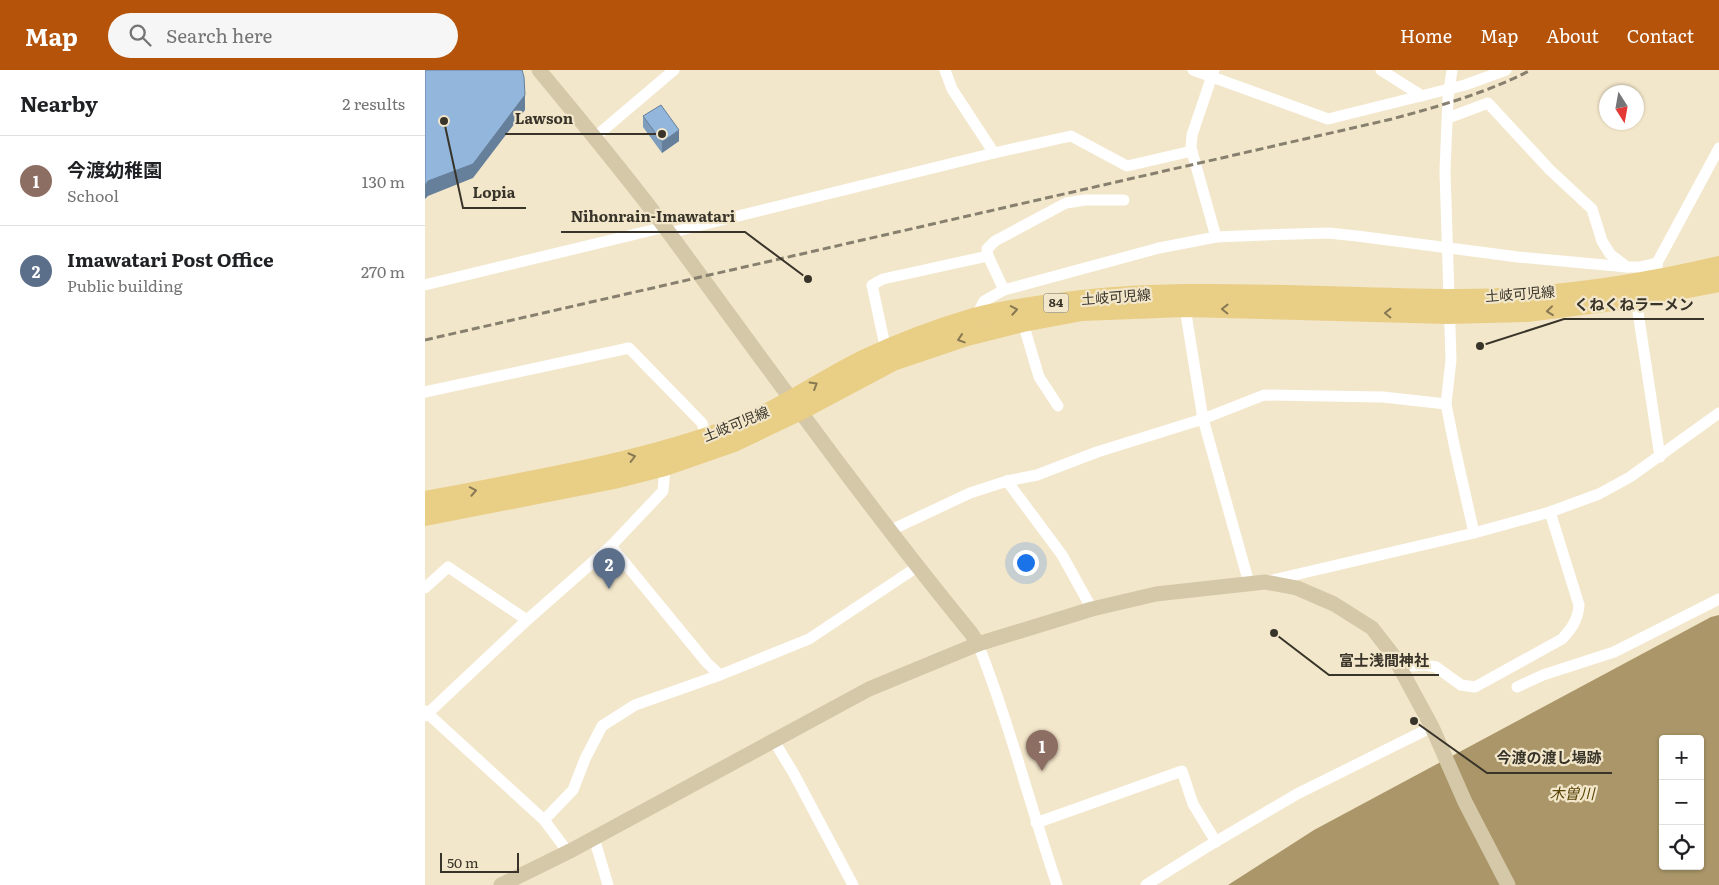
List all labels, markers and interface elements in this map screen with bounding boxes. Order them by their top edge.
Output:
search box [108,13,458,58]
text: Map [25,18,78,53]
icon: search [126,21,154,49]
text: Search here [166,21,272,49]
text: Home [1400,22,1452,49]
text: Map [1480,22,1518,49]
text: About [1546,22,1599,49]
text: Contact [1627,22,1694,49]
north arrow [1599,85,1644,130]
text: Nearby [20,87,98,118]
text: 2 results [342,91,405,115]
callout: Lawson [505,104,583,134]
text: Lawson [515,106,574,129]
text: 今渡幼稚園 [67,155,162,183]
text: 1 [33,169,39,193]
text: 130 m [362,169,405,193]
callout: Lopia [463,178,526,208]
text: Lopia [473,180,516,203]
text: School [67,183,119,207]
callout: Nihonrain-Imawatari [561,202,745,232]
text: Nihonrain-Imawatari [571,204,736,227]
text: Imawatari Post Office [67,245,274,273]
text: 2 [32,259,40,283]
text: 270 m [361,259,405,283]
text: Public building [67,273,183,297]
street label: 土岐可児線 [1484,281,1556,305]
street label: 土岐可児線 [1080,284,1152,308]
callout: くねくねラーメン [1564,289,1704,319]
text: くねくねラーメン [1574,292,1694,315]
road number: 84 [1043,294,1069,312]
one-way arrow [1221,304,1229,314]
one-way arrow [1010,305,1019,315]
one-way arrow [1546,305,1554,316]
one-way arrow [1384,308,1392,318]
one-way arrow [957,333,966,343]
one-way arrow [809,382,818,392]
street label: 土岐可児線 [699,401,772,445]
one-way arrow [627,453,635,463]
one-way arrow [468,486,477,497]
pin: 2 [593,548,625,589]
your location [1013,550,1039,576]
callout: 富士浅間神社 [1329,645,1439,675]
text: 富士浅間神社 [1339,648,1429,671]
pin: 1 [1026,730,1058,771]
map controls [1659,735,1704,870]
button: + [1659,735,1704,780]
callout: 今渡の渡し場跡 [1487,743,1612,773]
text: 今渡の渡し場跡 [1496,745,1602,768]
button: − [1659,780,1704,825]
water label: 木曽川 [1549,781,1596,804]
button: locate [1659,825,1704,870]
scale bar [440,850,519,873]
text: 50 m [447,852,479,872]

